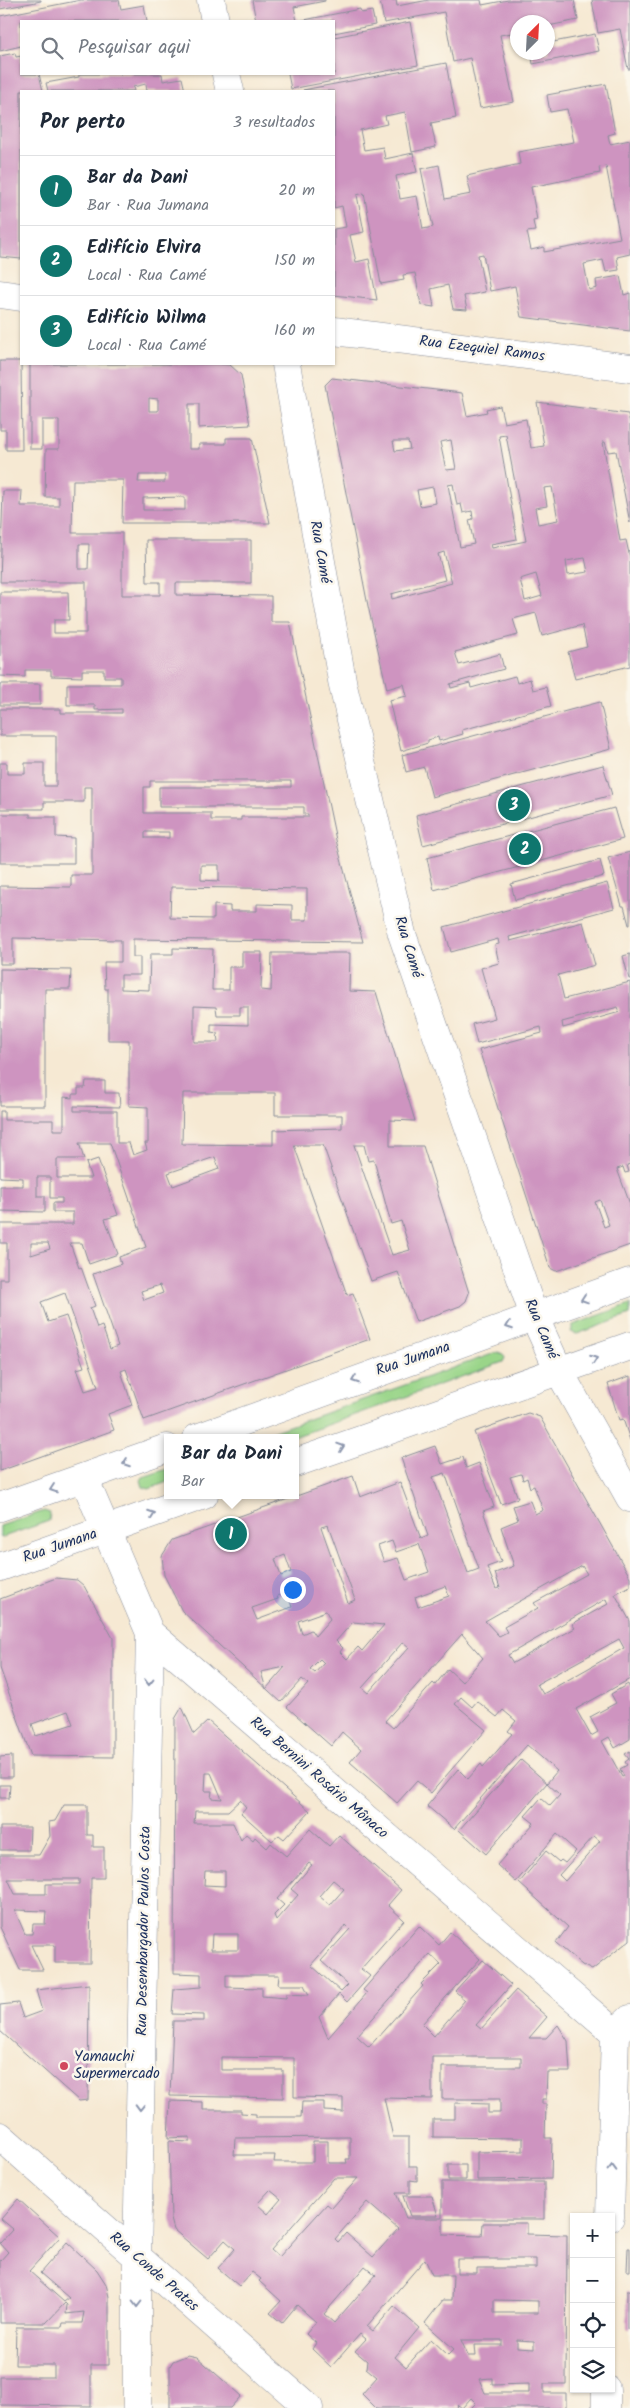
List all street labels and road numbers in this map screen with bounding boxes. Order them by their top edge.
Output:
street label: Rua Ezequiel Ramos [418,329,547,369]
street label: Rua Camé [303,519,338,587]
street label: Rua Camé [387,913,429,982]
street label: Rua Camé [518,1295,565,1364]
street label: Rua Jumana [373,1335,453,1383]
street label: Rua Jumana [20,1522,100,1570]
street label: Rua Bernini Rosário Mônaco [244,1711,394,1845]
street label: Rua Desembargador Paulos Costa [130,1826,158,2036]
street label: Rua Conde Prates [104,2226,205,2318]

